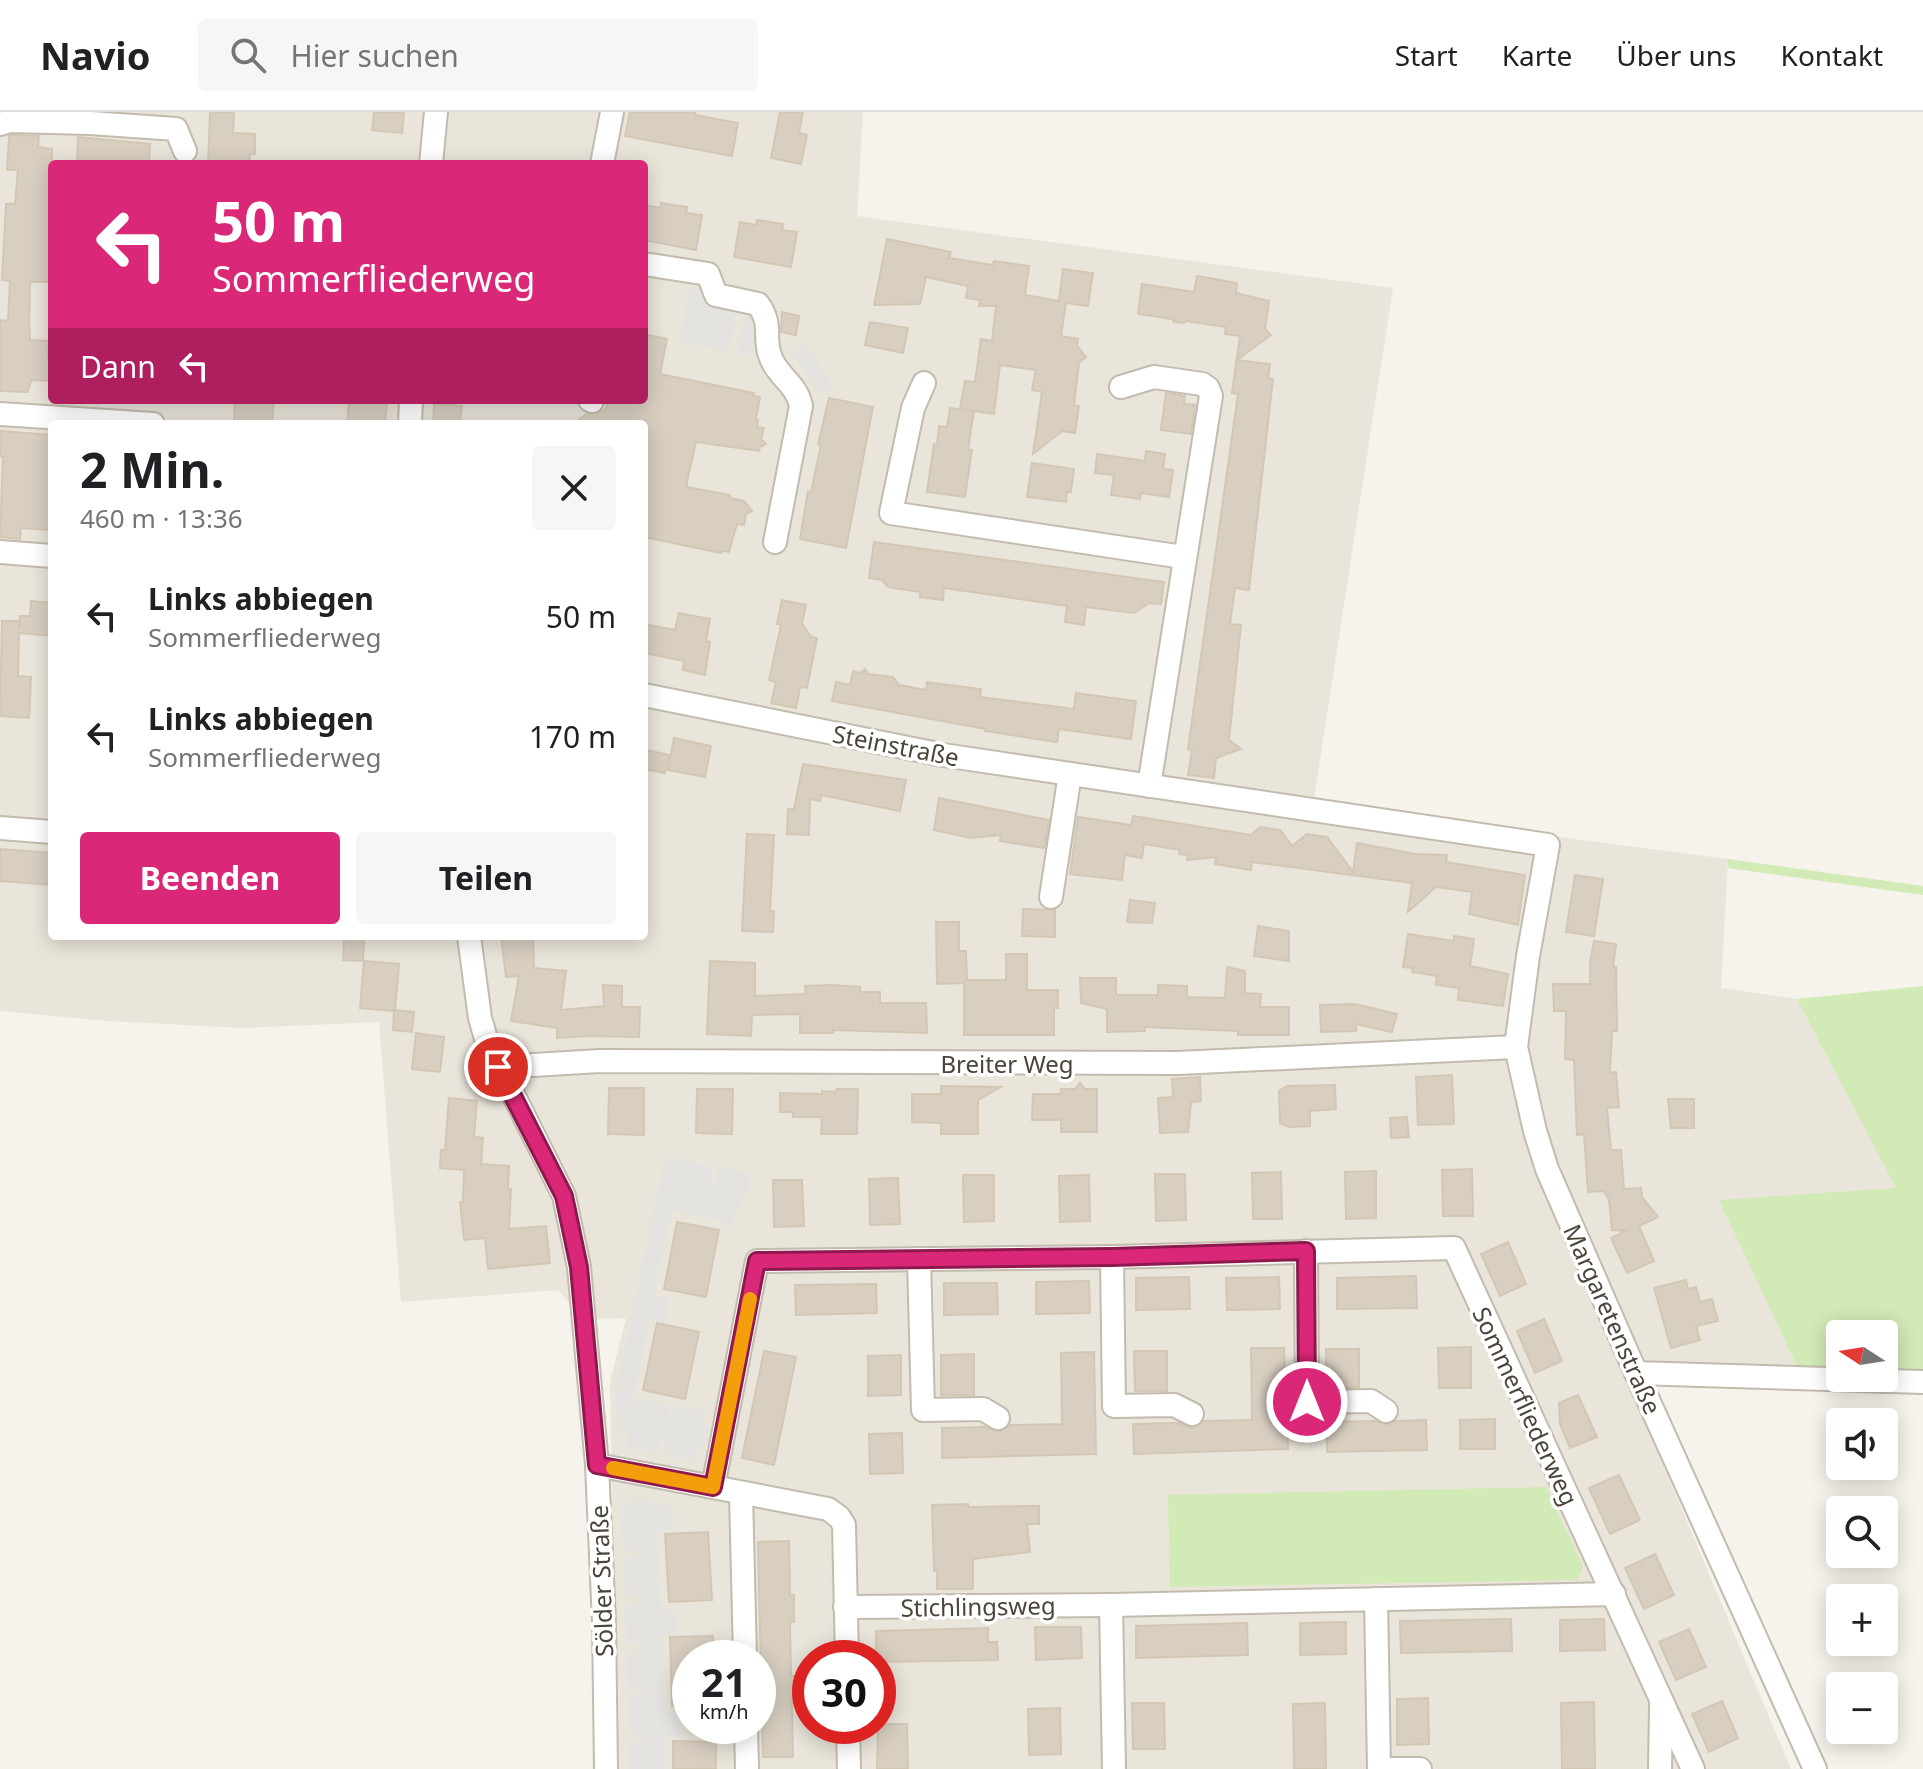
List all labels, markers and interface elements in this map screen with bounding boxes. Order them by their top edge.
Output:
search box [198,19,758,91]
text: Navio [40,29,150,81]
icon: search [226,33,270,77]
text: Hier suchen [290,35,459,76]
text: Start [1395,36,1458,74]
text: Karte [1502,36,1572,74]
text: Über uns [1616,36,1737,74]
text: Kontakt [1781,36,1883,74]
text: 50 m [212,182,345,258]
icon: left [80,192,184,296]
text: Sommerfliederweg [212,254,535,303]
icon: left [172,344,216,388]
text: Dann [80,346,156,387]
text: 2 Min. [80,437,224,502]
button: close [532,446,616,530]
text: 460 m · 13:36 [80,500,243,536]
text: Links abbiegen [148,578,374,619]
icon: left [80,594,124,638]
text: 50 m [546,596,616,637]
text: Sommerfliederweg [148,619,382,655]
text: Links abbiegen [148,698,374,739]
icon: left [80,714,124,758]
text: 170 m [529,716,616,757]
street label: Steinstraße [830,717,962,773]
text: Sommerfliederweg [148,739,382,775]
button: Beenden [80,832,340,924]
button: Teilen [356,832,616,924]
pin [464,1033,532,1101]
icon: arrive [476,1045,520,1089]
street label: Breiter Weg [940,1047,1074,1080]
street label: Margaretenstraße [1556,1219,1670,1419]
street label: Sommerfliederweg [1465,1301,1587,1511]
north arrow [1826,1320,1898,1392]
map controls [1826,1320,1898,1744]
position arrow [1265,1360,1349,1444]
button: sound [1826,1408,1898,1480]
button: search [1826,1496,1898,1568]
street label: Sölder Straße [582,1505,620,1657]
button: + [1826,1584,1898,1656]
street label: Stichlingsweg [900,1588,1056,1624]
speed limit sign: 30 [792,1640,896,1744]
text: 21 [701,1654,747,1709]
button: − [1826,1672,1898,1744]
text: km/h [699,1698,749,1725]

